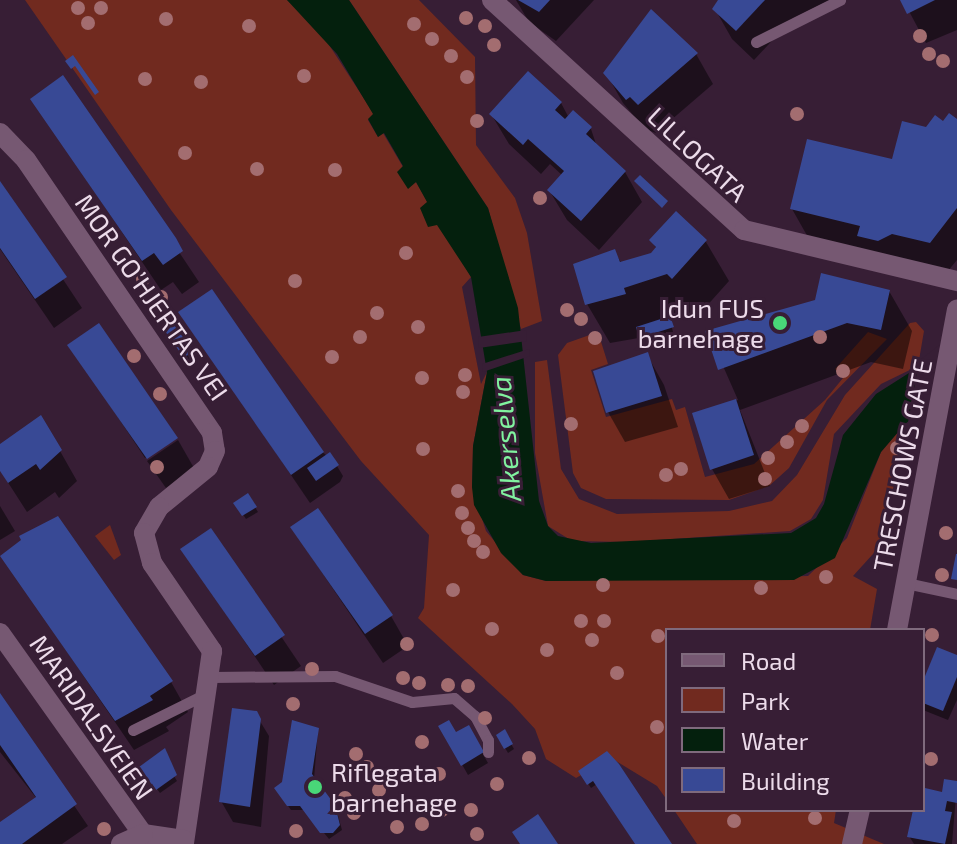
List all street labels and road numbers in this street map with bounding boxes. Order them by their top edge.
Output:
street label: LILLOGATA [642,100,754,208]
street label: MOR GO’HJERTAS VEI [69,188,235,406]
street label: TRESCHOWS GATE [866,356,938,574]
street label: MARIDALSVEIEN [24,629,160,805]

